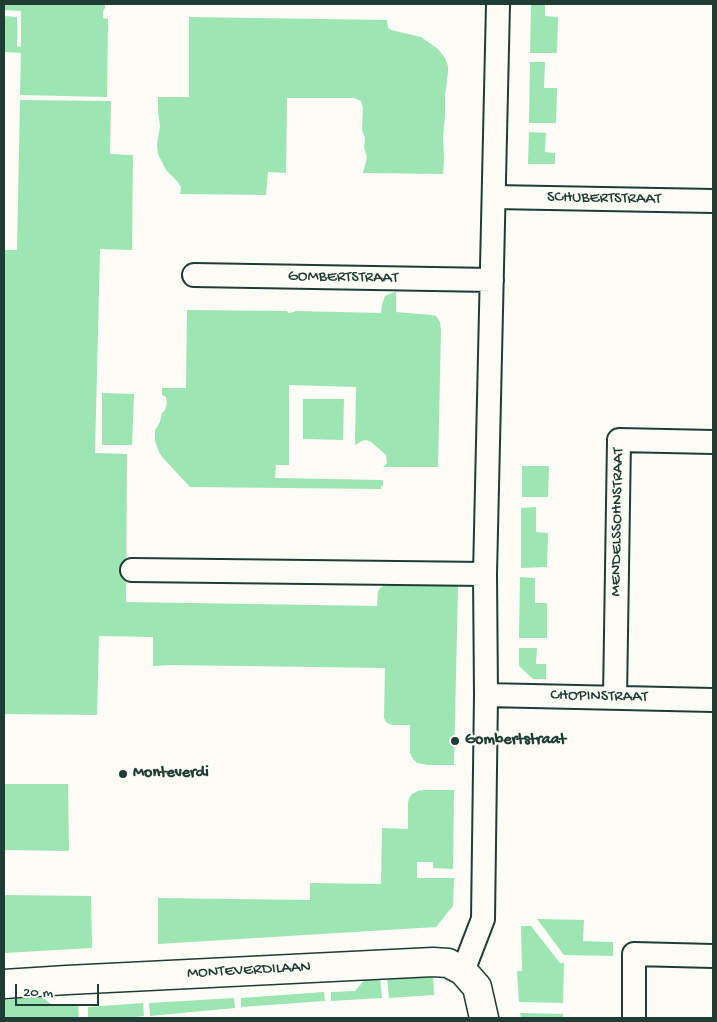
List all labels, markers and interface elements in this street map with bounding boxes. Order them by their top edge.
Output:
street label: SCHUBERTSTRAAT [547,188,661,210]
street label: GOMBERTSTRAAT [288,267,398,289]
street label: MENDELSSOHNSTRAAT [607,447,629,597]
street label: CHOPINSTRAAT [550,687,648,707]
place label: Gombertstraat [465,731,566,751]
marker: Gombertstraat [449,735,461,747]
place label: Monteverdi [133,764,209,784]
marker: Monteverdi [117,768,129,780]
street label: MONTEVERDILAAN [187,958,311,984]
scale bar [18,974,101,1006]
text: 20 m [23,984,53,1002]

